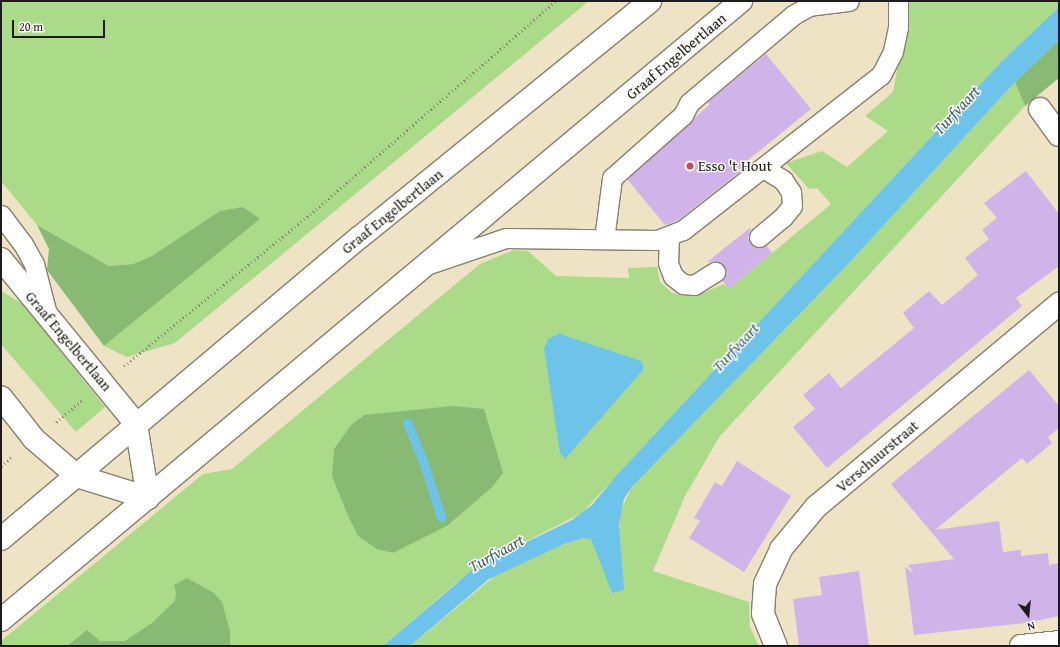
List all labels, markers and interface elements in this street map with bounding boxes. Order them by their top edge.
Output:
street label: Graaf Engelbertlaan [622,9,730,103]
scale bar [14,12,107,38]
text: 20 m [19,18,43,35]
water label: Turfvaart [928,81,984,139]
place label: Esso 't Hout [698,157,772,175]
marker: Esso 't Hout [685,161,695,171]
street label: Graaf Engelbertlaan [338,165,446,257]
street label: Graaf Engelbertlaan [22,287,116,395]
water label: Turfvaart [707,318,763,376]
street label: Verschuurstraat [832,416,922,496]
water label: Turfvaart [465,530,527,576]
north arrow [1008,595,1048,635]
text: N [1026,618,1037,635]

